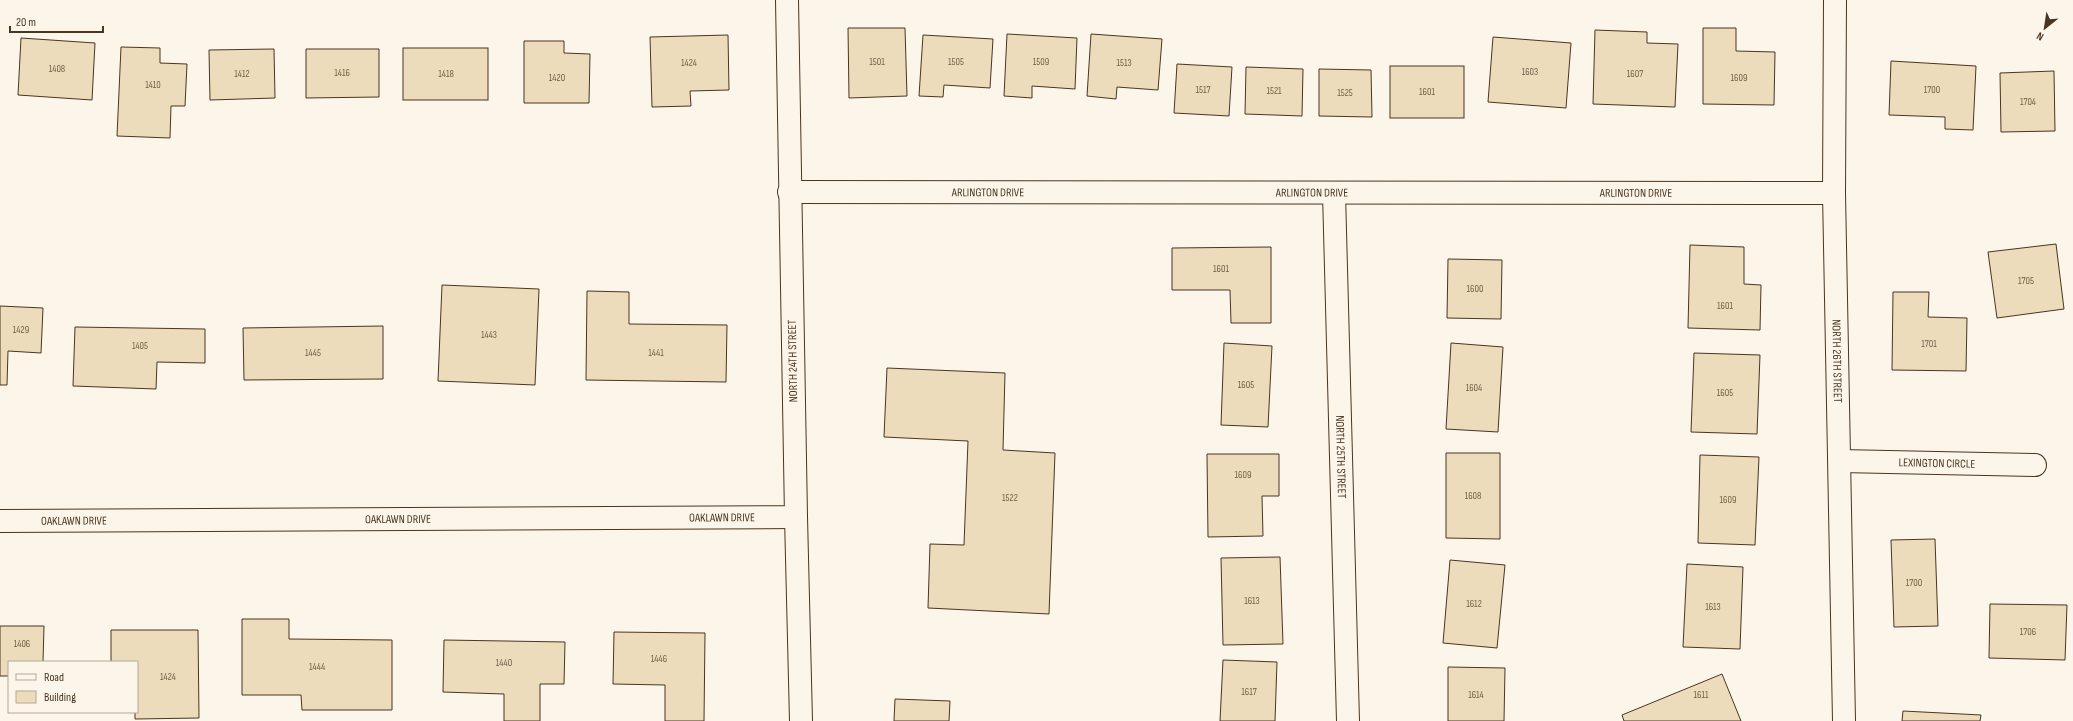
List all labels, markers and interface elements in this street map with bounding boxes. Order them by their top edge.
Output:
scale bar [10,8,103,34]
north arrow [2025,8,2065,48]
text: 20 m [16,15,36,30]
text: N [2034,29,2046,43]
house number: 1501 [869,56,885,68]
house number: 1505 [948,56,964,68]
house number: 1509 [1033,56,1049,68]
house number: 1424 [681,57,697,69]
house number: 1513 [1116,57,1132,69]
house number: 1408 [49,63,65,75]
house number: 1603 [1522,66,1538,78]
house number: 1416 [334,67,350,79]
house number: 1412 [234,68,250,80]
house number: 1418 [438,68,454,80]
house number: 1607 [1627,68,1643,80]
house number: 1420 [549,72,565,84]
house number: 1609 [1731,72,1747,84]
house number: 1410 [145,79,161,91]
house number: 1517 [1196,84,1211,96]
house number: 1700 [1924,84,1940,96]
house number: 1521 [1266,85,1282,97]
house number: 1601 [1419,86,1435,98]
house number: 1525 [1337,87,1353,99]
house number: 1704 [2020,96,2036,108]
street label: ARLINGTON DRIVE [951,185,1024,200]
street label: ARLINGTON DRIVE [1275,185,1348,200]
street label: ARLINGTON DRIVE [1599,185,1672,200]
house number: 1601 [1213,263,1229,275]
house number: 1705 [2018,275,2034,287]
house number: 1600 [1467,283,1483,295]
house number: 1601 [1717,300,1733,312]
street label: NORTH 24TH STREET [785,319,801,402]
street label: NORTH 26TH STREET [1829,319,1845,403]
house number: 1429 [13,324,29,336]
house number: 1443 [481,329,497,341]
house number: 1701 [1921,338,1937,350]
house number: 1405 [132,340,148,352]
house number: 1445 [305,347,321,359]
house number: 1441 [648,347,664,359]
house number: 1605 [1238,379,1254,391]
house number: 1604 [1466,382,1482,394]
house number: 1605 [1717,387,1733,399]
street label: NORTH 25TH STREET [1332,415,1350,499]
street label: LEXINGTON CIRCLE [1899,455,1975,471]
house number: 1609 [1235,469,1251,481]
house number: 1608 [1465,490,1481,502]
house number: 1522 [1002,492,1018,504]
house number: 1609 [1720,494,1736,506]
street label: OAKLAWN DRIVE [689,510,755,525]
street label: OAKLAWN DRIVE [365,511,431,527]
street label: OAKLAWN DRIVE [41,513,107,528]
house number: 1700 [1906,577,1922,589]
house number: 1613 [1244,595,1260,607]
house number: 1612 [1466,598,1482,610]
house number: 1613 [1705,601,1721,613]
house number: 1706 [2020,626,2036,638]
house number: 1406 [14,638,30,650]
house number: 1446 [651,653,667,665]
house number: 1440 [496,657,512,669]
legend [8,661,138,713]
house number: 1444 [309,661,325,673]
text: Road [44,670,64,685]
house number: 1424 [160,671,176,683]
house number: 1617 [1241,686,1257,698]
house number: 1614 [1468,689,1484,701]
house number: 1611 [1694,689,1709,701]
text: Building [44,690,76,705]

